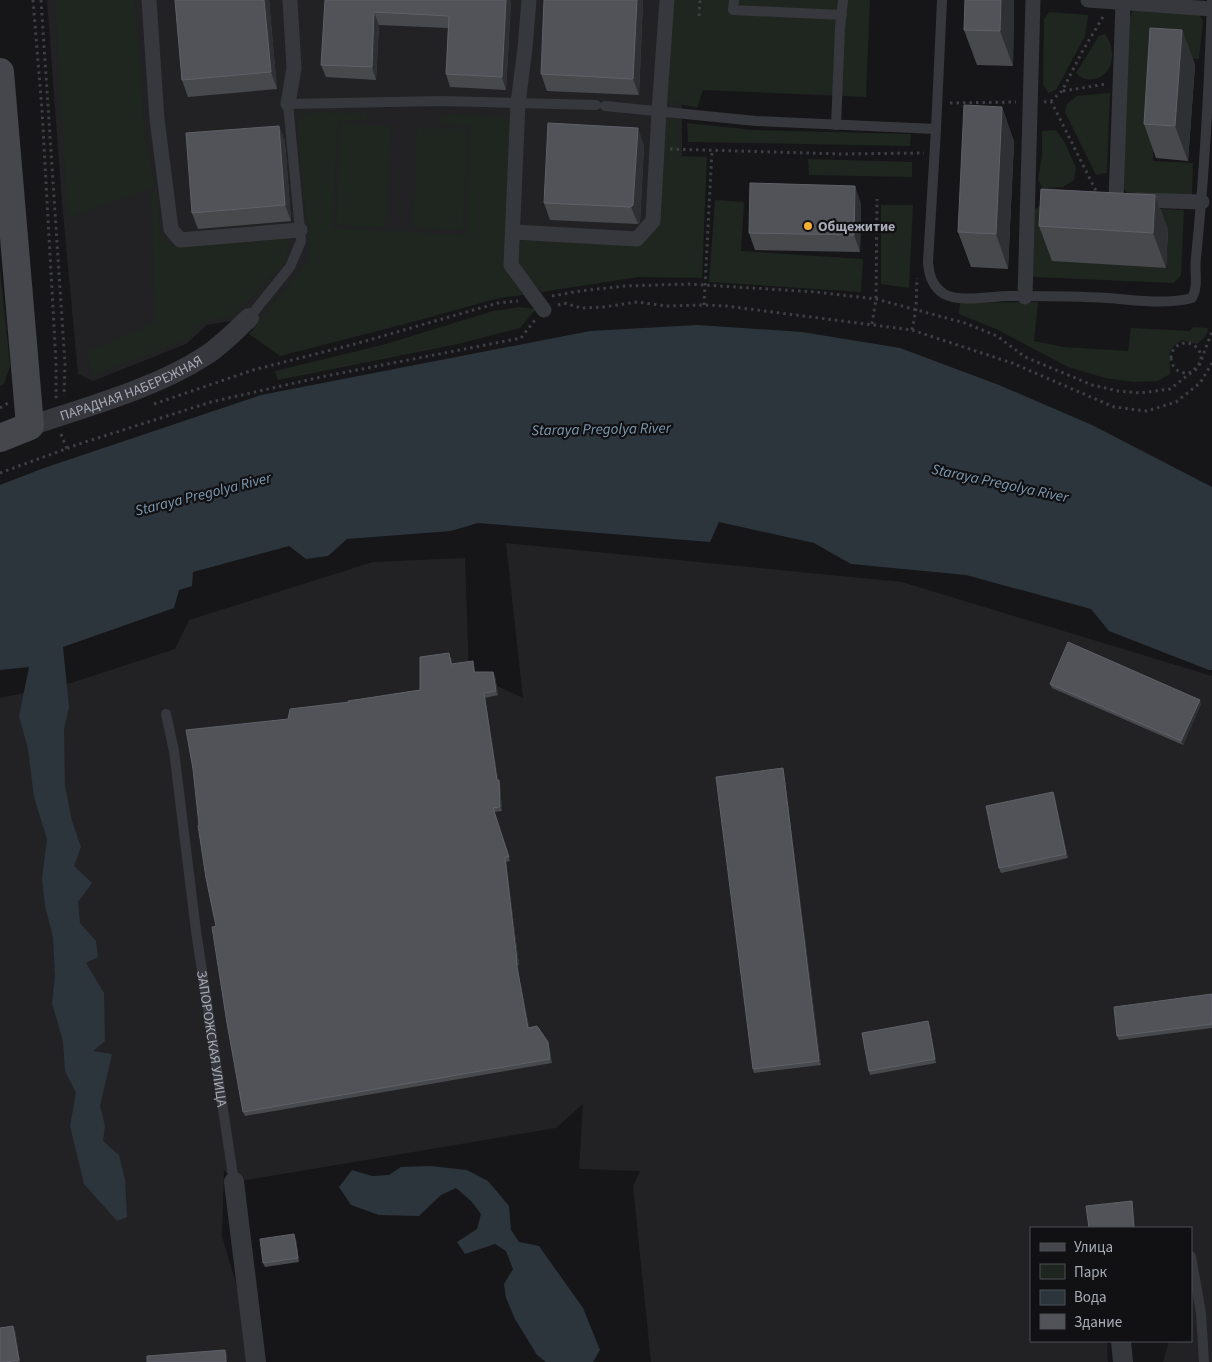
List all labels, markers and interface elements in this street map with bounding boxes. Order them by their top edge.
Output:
place label: Общежитие [818,217,895,237]
marker: Общежитие [802,220,814,232]
street label: ПАРАДНАЯ НАБЕРЕЖНАЯ [57,351,207,427]
water label: Staraya Pregolya River [531,418,672,441]
water label: Staraya Pregolya River [930,459,1071,508]
water label: Staraya Pregolya River [133,467,274,522]
street label: ЗАПОРОЖСКАЯ УЛИЦА [191,969,232,1109]
legend [1030,1227,1192,1342]
text: Улица [1074,1237,1113,1258]
text: Парк [1074,1262,1108,1283]
text: Вода [1074,1287,1107,1308]
text: Здание [1074,1312,1122,1333]

